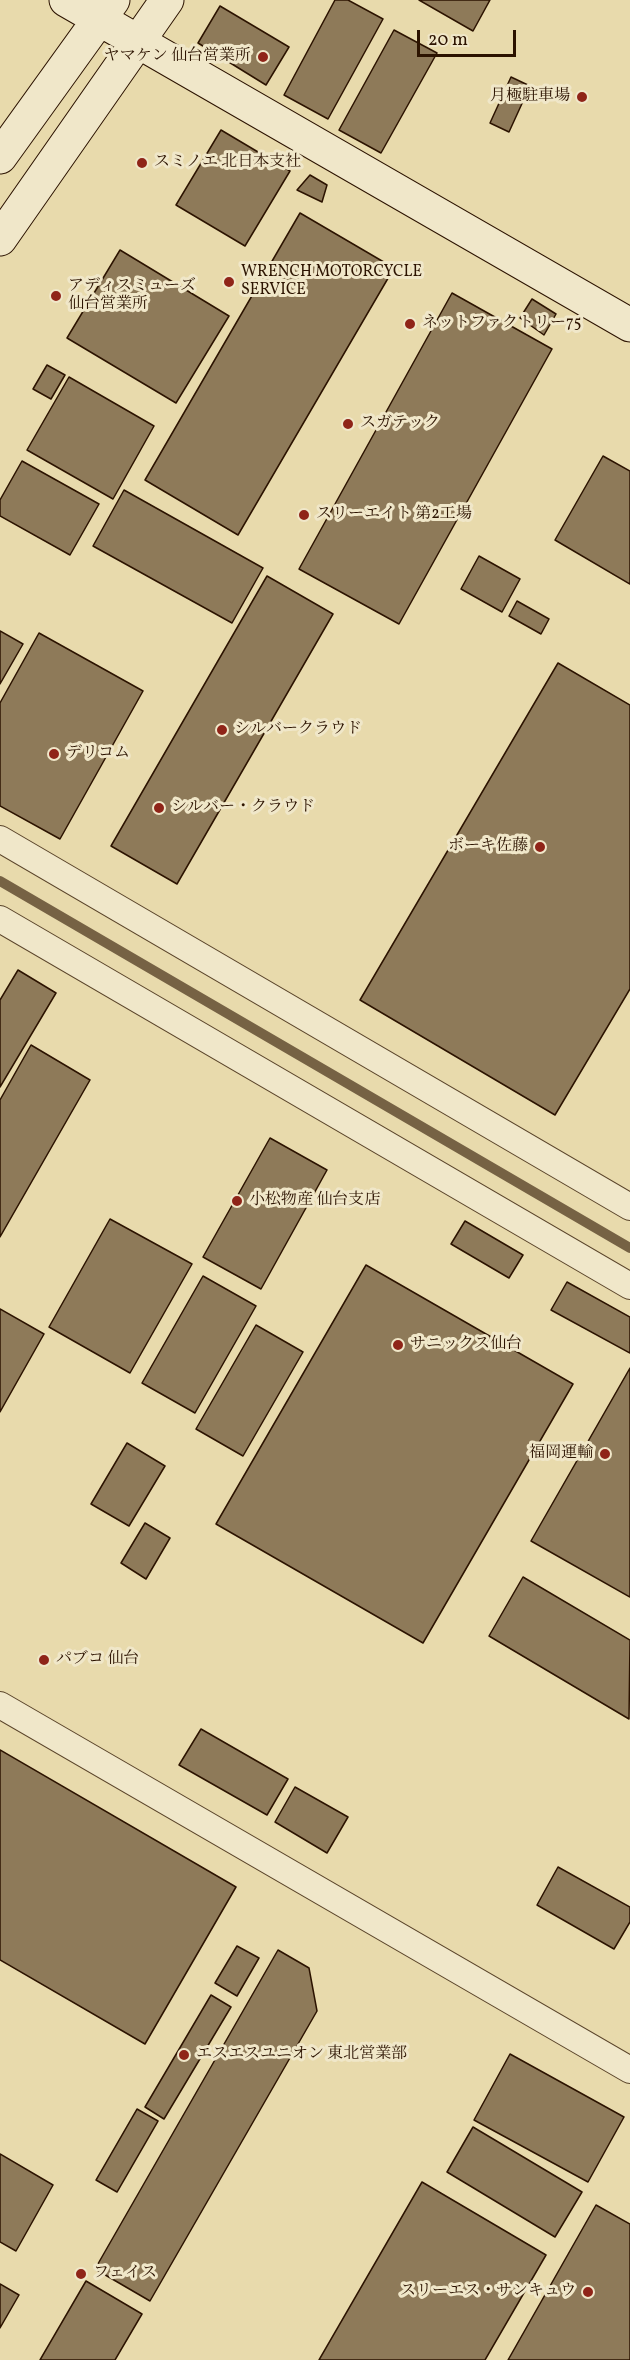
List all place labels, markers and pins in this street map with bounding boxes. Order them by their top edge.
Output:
place label: ヤマケン 仙台営業所 [104,47,251,67]
marker: ヤマケン 仙台営業所 [256,50,270,64]
place label: 月極駐車場 [490,87,570,107]
marker: 月極駐車場 [575,90,589,104]
place label: スミノエ 北日本支社 [154,153,301,173]
marker: スミノエ 北日本支社 [135,156,149,170]
place label: WRENCH MOTORCYCLE SERVICE [241,263,422,301]
marker: WRENCH MOTORCYCLE SERVICE [222,275,236,289]
place label: アディスミューズ 仙台営業所 [68,277,196,315]
marker: アディスミューズ 仙台営業所 [49,289,63,303]
place label: ネットファクトリー75 [422,314,581,334]
marker: ネットファクトリー75 [403,317,417,331]
place label: スガテック [360,414,440,434]
marker: スガテック [341,417,355,431]
place label: スリーエイト 第2工場 [316,505,472,525]
marker: スリーエイト 第2工場 [297,508,311,522]
place label: シルバークラウド [234,720,362,740]
marker: シルバークラウド [215,723,229,737]
place label: デリコム [66,744,130,764]
marker: デリコム [47,747,61,761]
place label: シルバー・クラウド [171,798,315,818]
marker: シルバー・クラウド [152,801,166,815]
place label: ボーキ佐藤 [448,837,528,857]
marker: ボーキ佐藤 [533,840,547,854]
place label: 小松物産 仙台支店 [249,1191,380,1211]
marker: 小松物産 仙台支店 [230,1194,244,1208]
place label: サニックス仙台 [410,1335,522,1355]
marker: サニックス仙台 [391,1338,405,1352]
place label: 福岡運輸 [529,1444,593,1464]
marker: 福岡運輸 [598,1447,612,1461]
place label: パブコ 仙台 [56,1650,139,1670]
marker: パブコ 仙台 [37,1653,51,1667]
place label: エスエスユニオン 東北営業部 [196,2045,407,2065]
marker: エスエスユニオン 東北営業部 [177,2048,191,2062]
place label: フェイス [93,2264,157,2284]
marker: フェイス [74,2267,88,2281]
place label: スリーエス・サンキュウ [400,2282,576,2302]
marker: スリーエス・サンキュウ [581,2285,595,2299]

